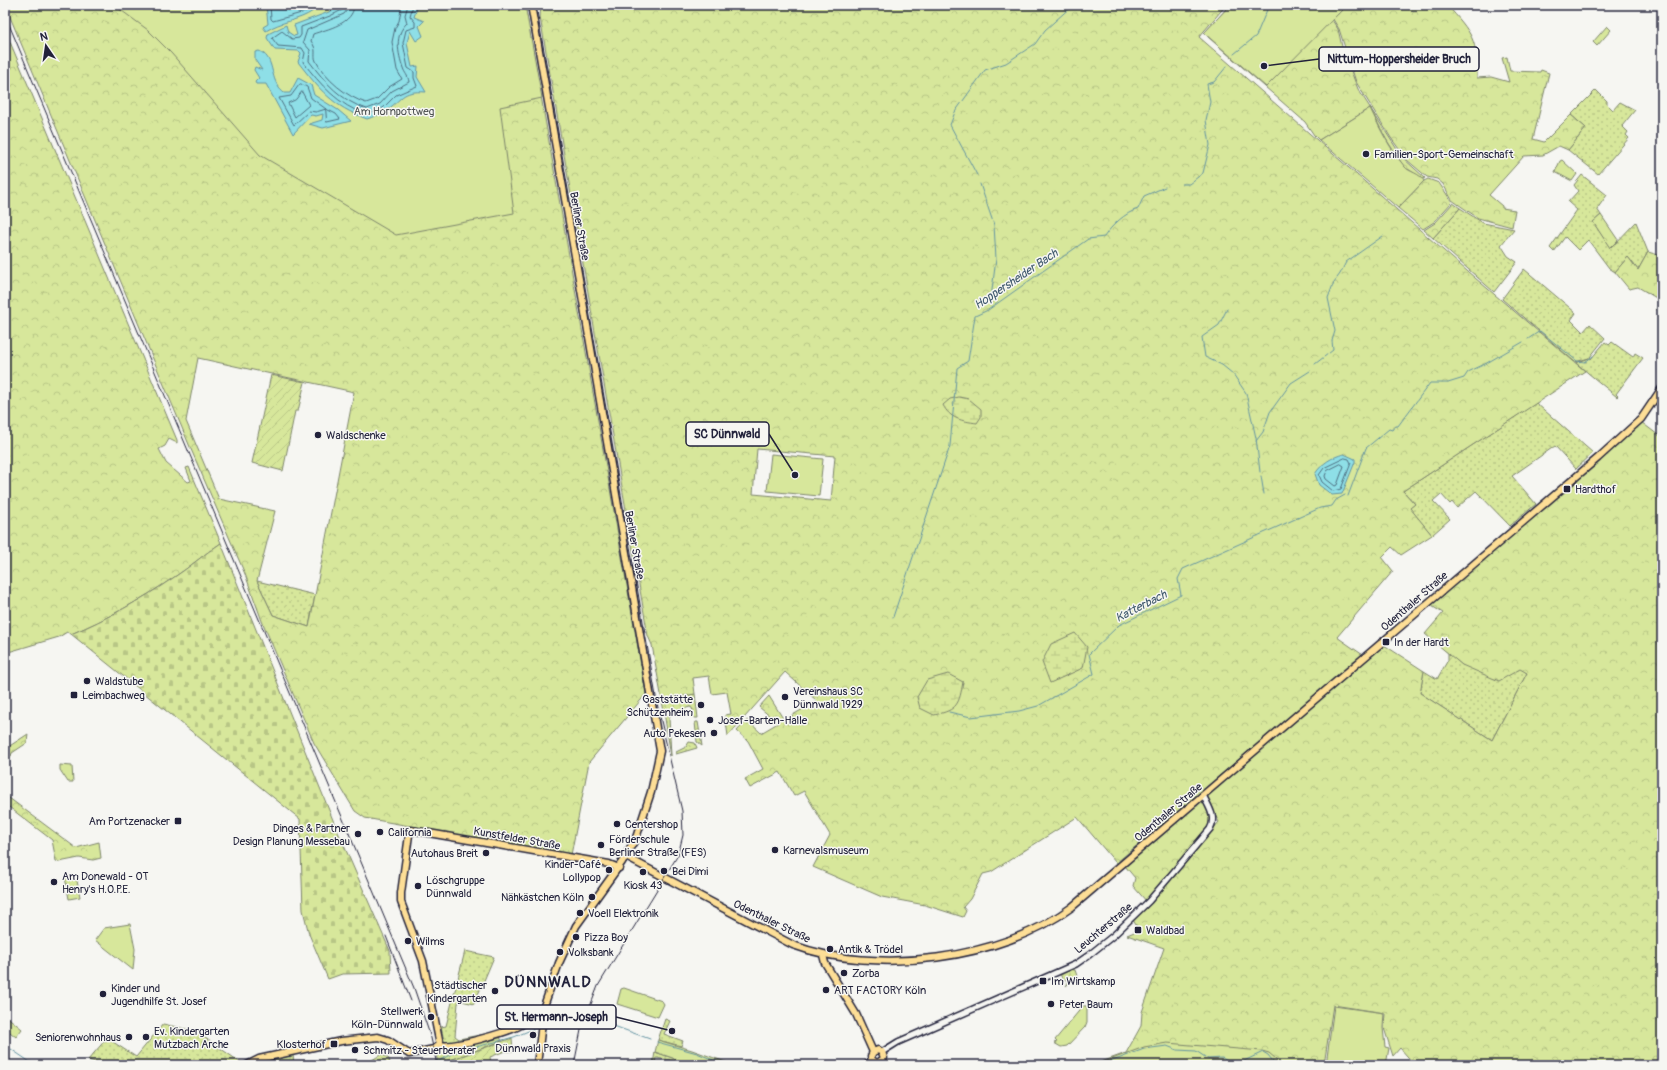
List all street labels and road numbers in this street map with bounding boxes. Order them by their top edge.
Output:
street label: Berliner Straße [567,191,592,262]
street label: Berliner Straße [622,510,647,581]
street label: Odenthaler Straße [1378,568,1451,634]
street label: Odenthaler Straße [1132,780,1205,844]
street label: Kunstfelder Straße [472,824,562,853]
street label: Odenthaler Straße [731,897,813,946]
street label: Leuchterstraße [1072,900,1135,956]

